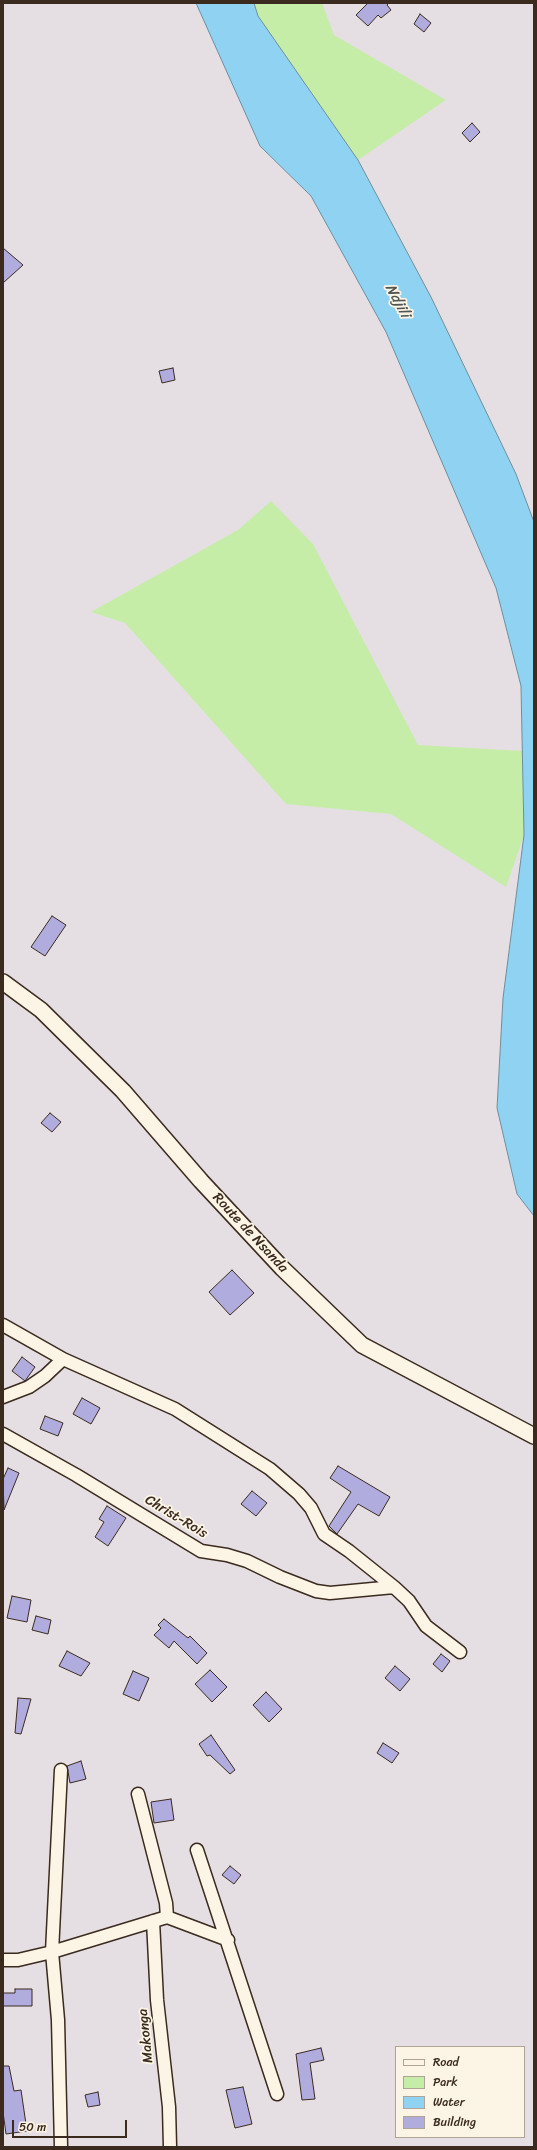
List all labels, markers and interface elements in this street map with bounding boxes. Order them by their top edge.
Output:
water label: Ndjili [381,281,413,321]
street label: Route de Nsanda [209,1190,291,1276]
street label: Christ-Rois [142,1492,210,1542]
street label: Makonga [135,2008,157,2064]
legend [395,2046,525,2138]
text: Road [433,2051,459,2073]
text: Park [433,2071,458,2093]
text: Water [433,2091,465,2113]
text: Building [433,2111,476,2133]
scale bar [14,2112,129,2138]
text: 50 m [19,2116,46,2138]

